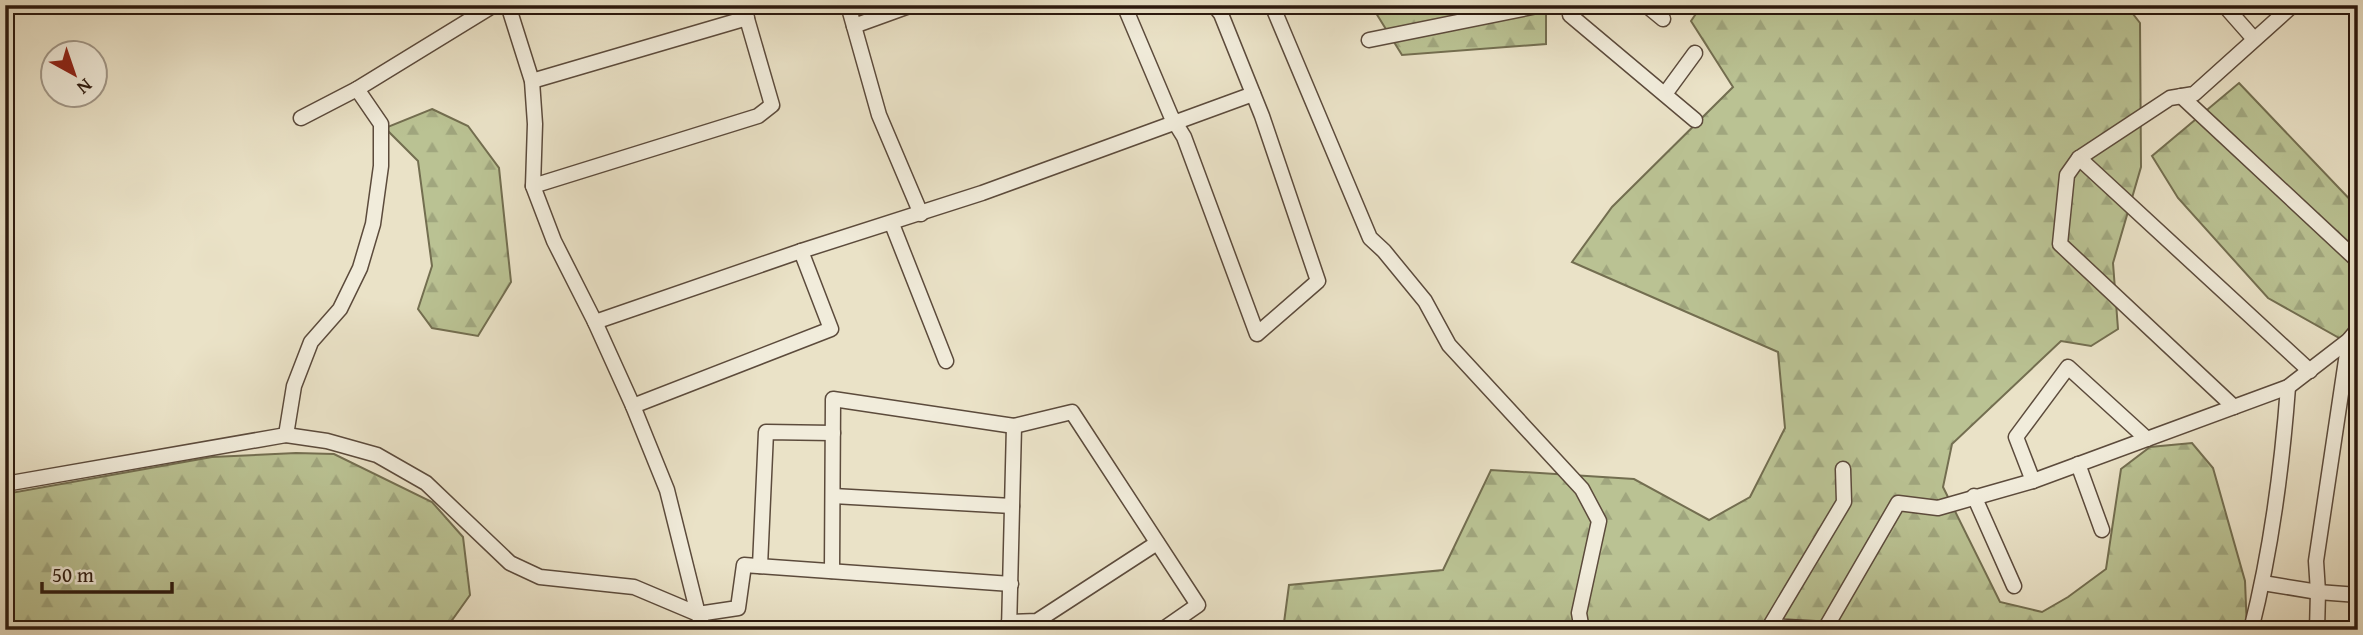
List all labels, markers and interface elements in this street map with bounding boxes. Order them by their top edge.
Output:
north arrow [38,38,108,108]
text: N [71,72,99,102]
scale bar [42,551,172,595]
text: 50 m [52,559,94,590]

